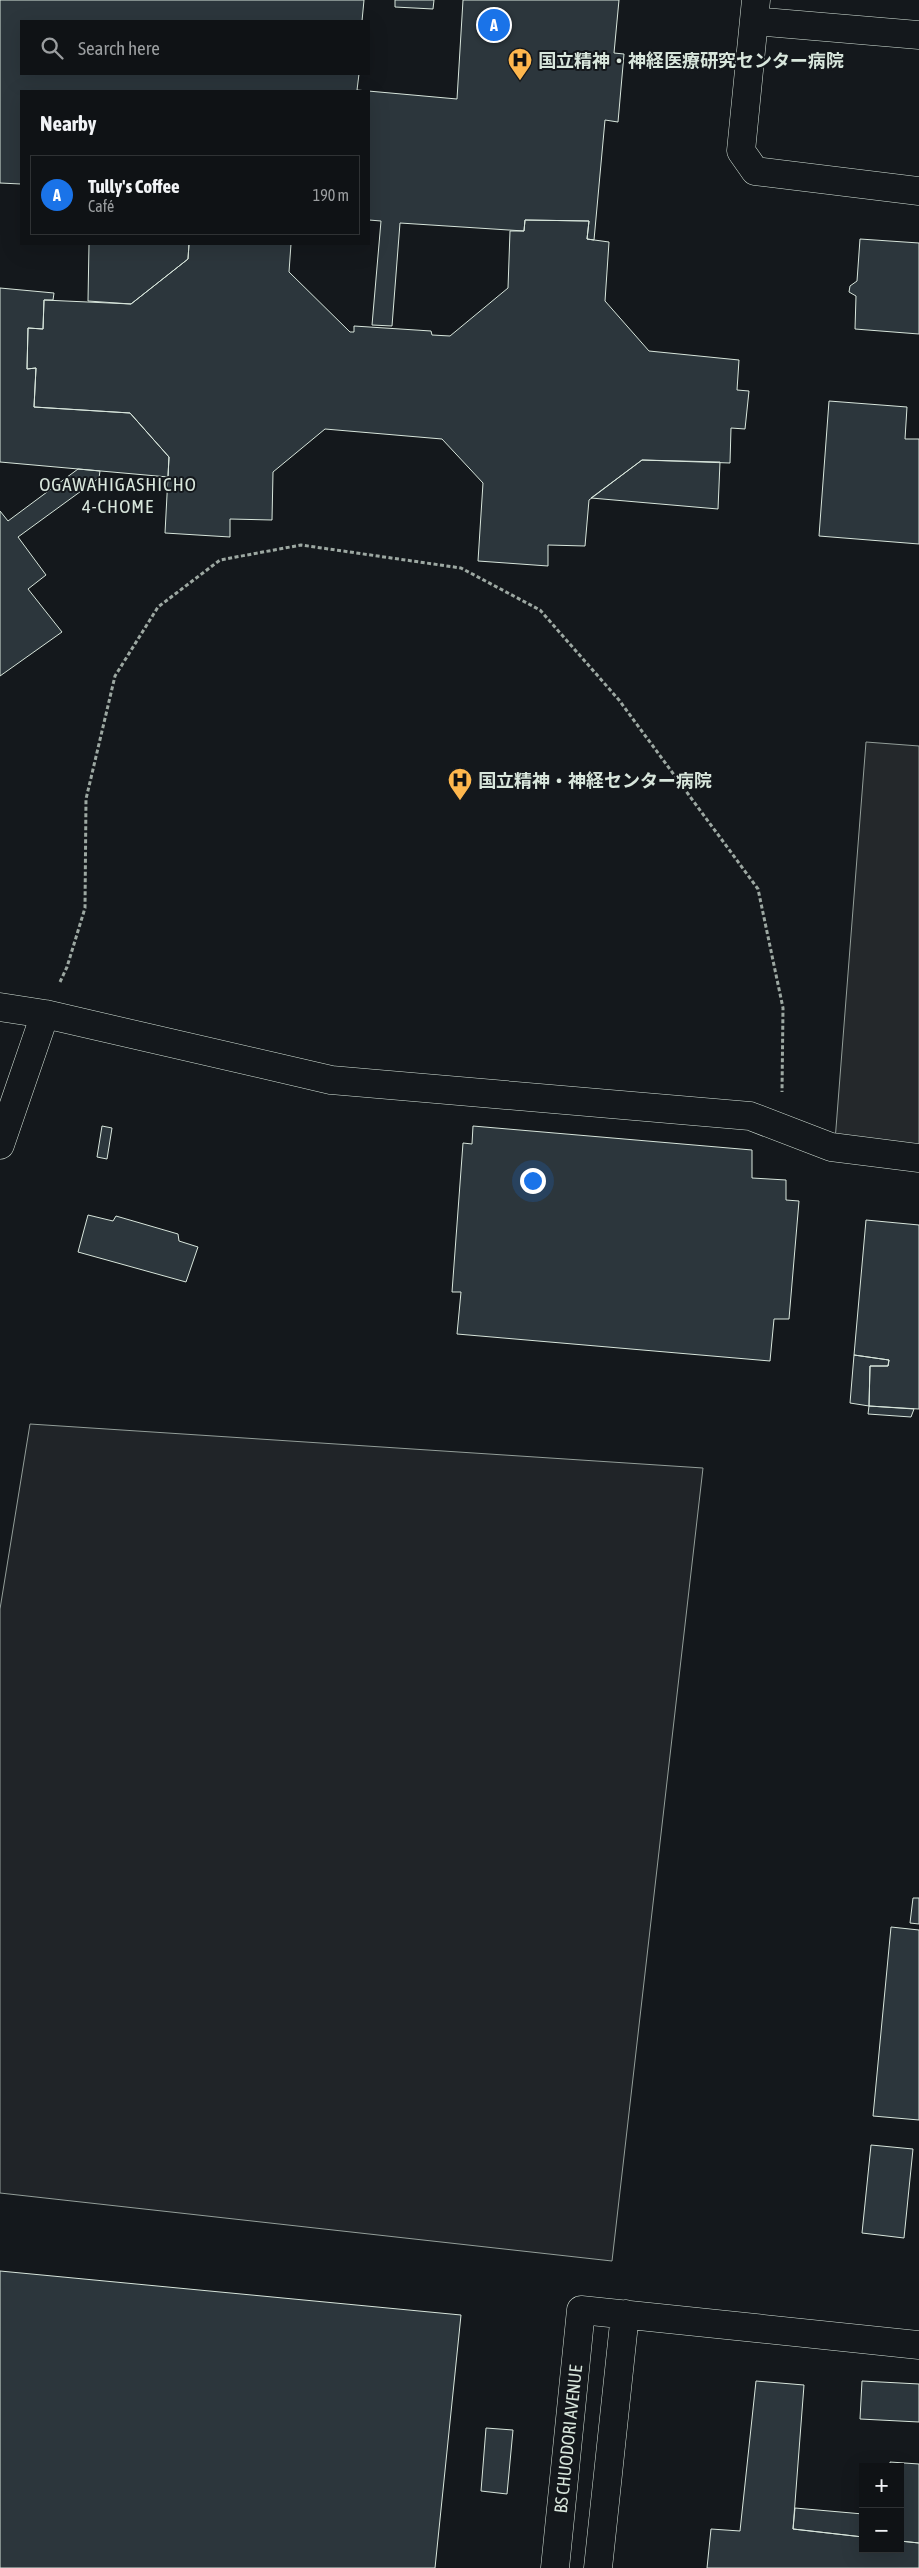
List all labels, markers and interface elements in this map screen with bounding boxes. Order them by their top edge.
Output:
pin: A [478,6,510,44]
search box [20,20,370,75]
icon: search [38,34,66,62]
text: Search here [78,37,160,59]
hospital icon: 国立精神・神経医療研究センター病院 [507,47,533,81]
place label: 国立精神・神経医療研究センター病院 [538,50,844,71]
text: Nearby [40,111,96,135]
text: Tully's Coffee [88,175,180,197]
text: A [53,186,61,204]
text: 190 m [313,186,349,204]
text: Café [88,197,114,215]
district label: OGAWAHIGASHICHO 4-CHOME [39,473,197,517]
hospital icon: 国立精神・神経センター病院 [447,767,473,801]
place label: 国立精神・神経センター病院 [478,770,712,791]
your location [520,1168,546,1194]
street label: BS CHUODORI AVENUE [550,2364,586,2514]
map controls [859,2463,904,2553]
button: + [859,2463,904,2508]
button: − [859,2508,904,2553]

